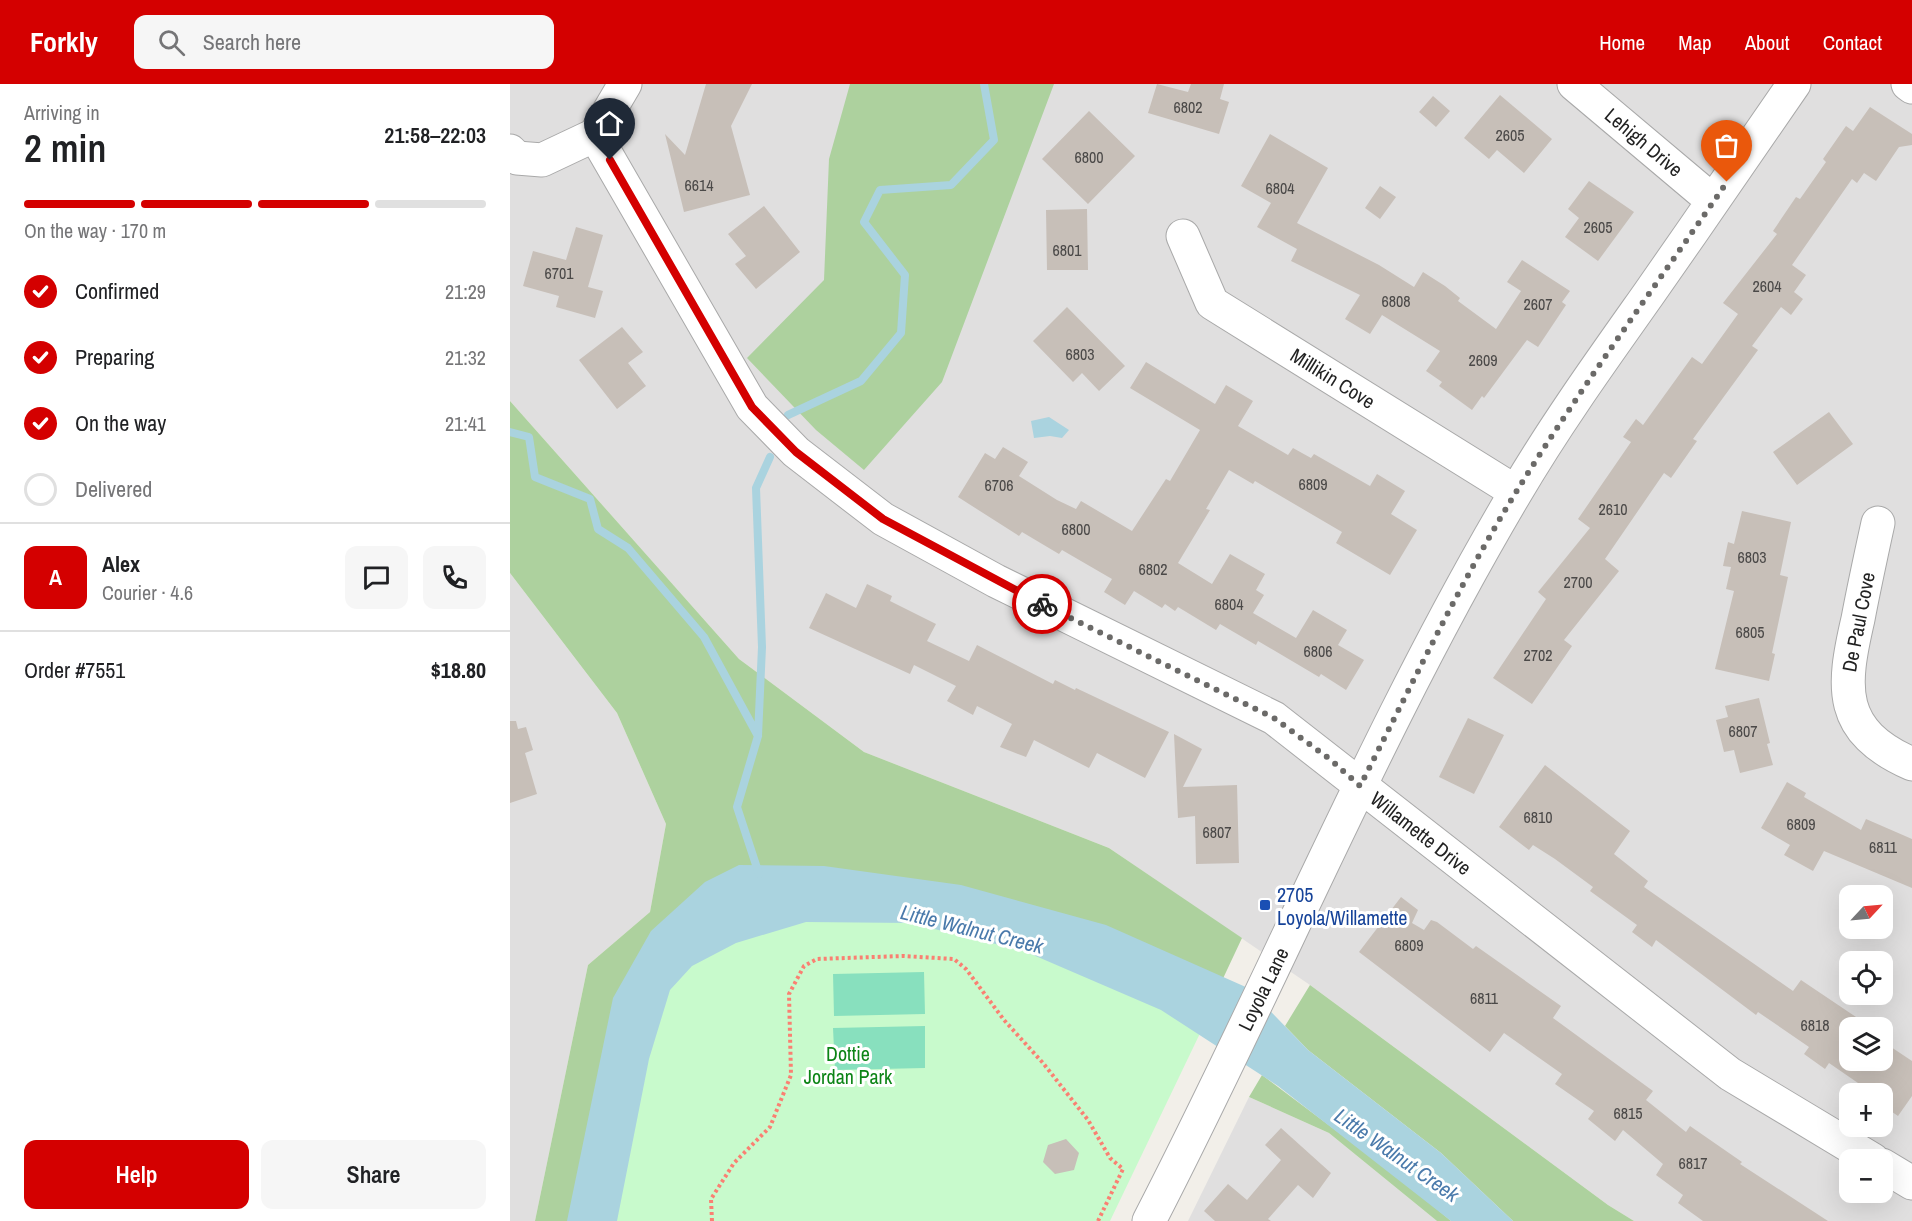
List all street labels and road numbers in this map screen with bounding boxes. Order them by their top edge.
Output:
street label: Lehigh Drive [1599,101,1689,183]
street label: Millikin Cove [1286,341,1380,415]
street label: De Paul Cove [1835,570,1881,674]
street label: Willamette Drive [1365,785,1477,881]
street label: Loyola Lane [1231,943,1295,1035]

